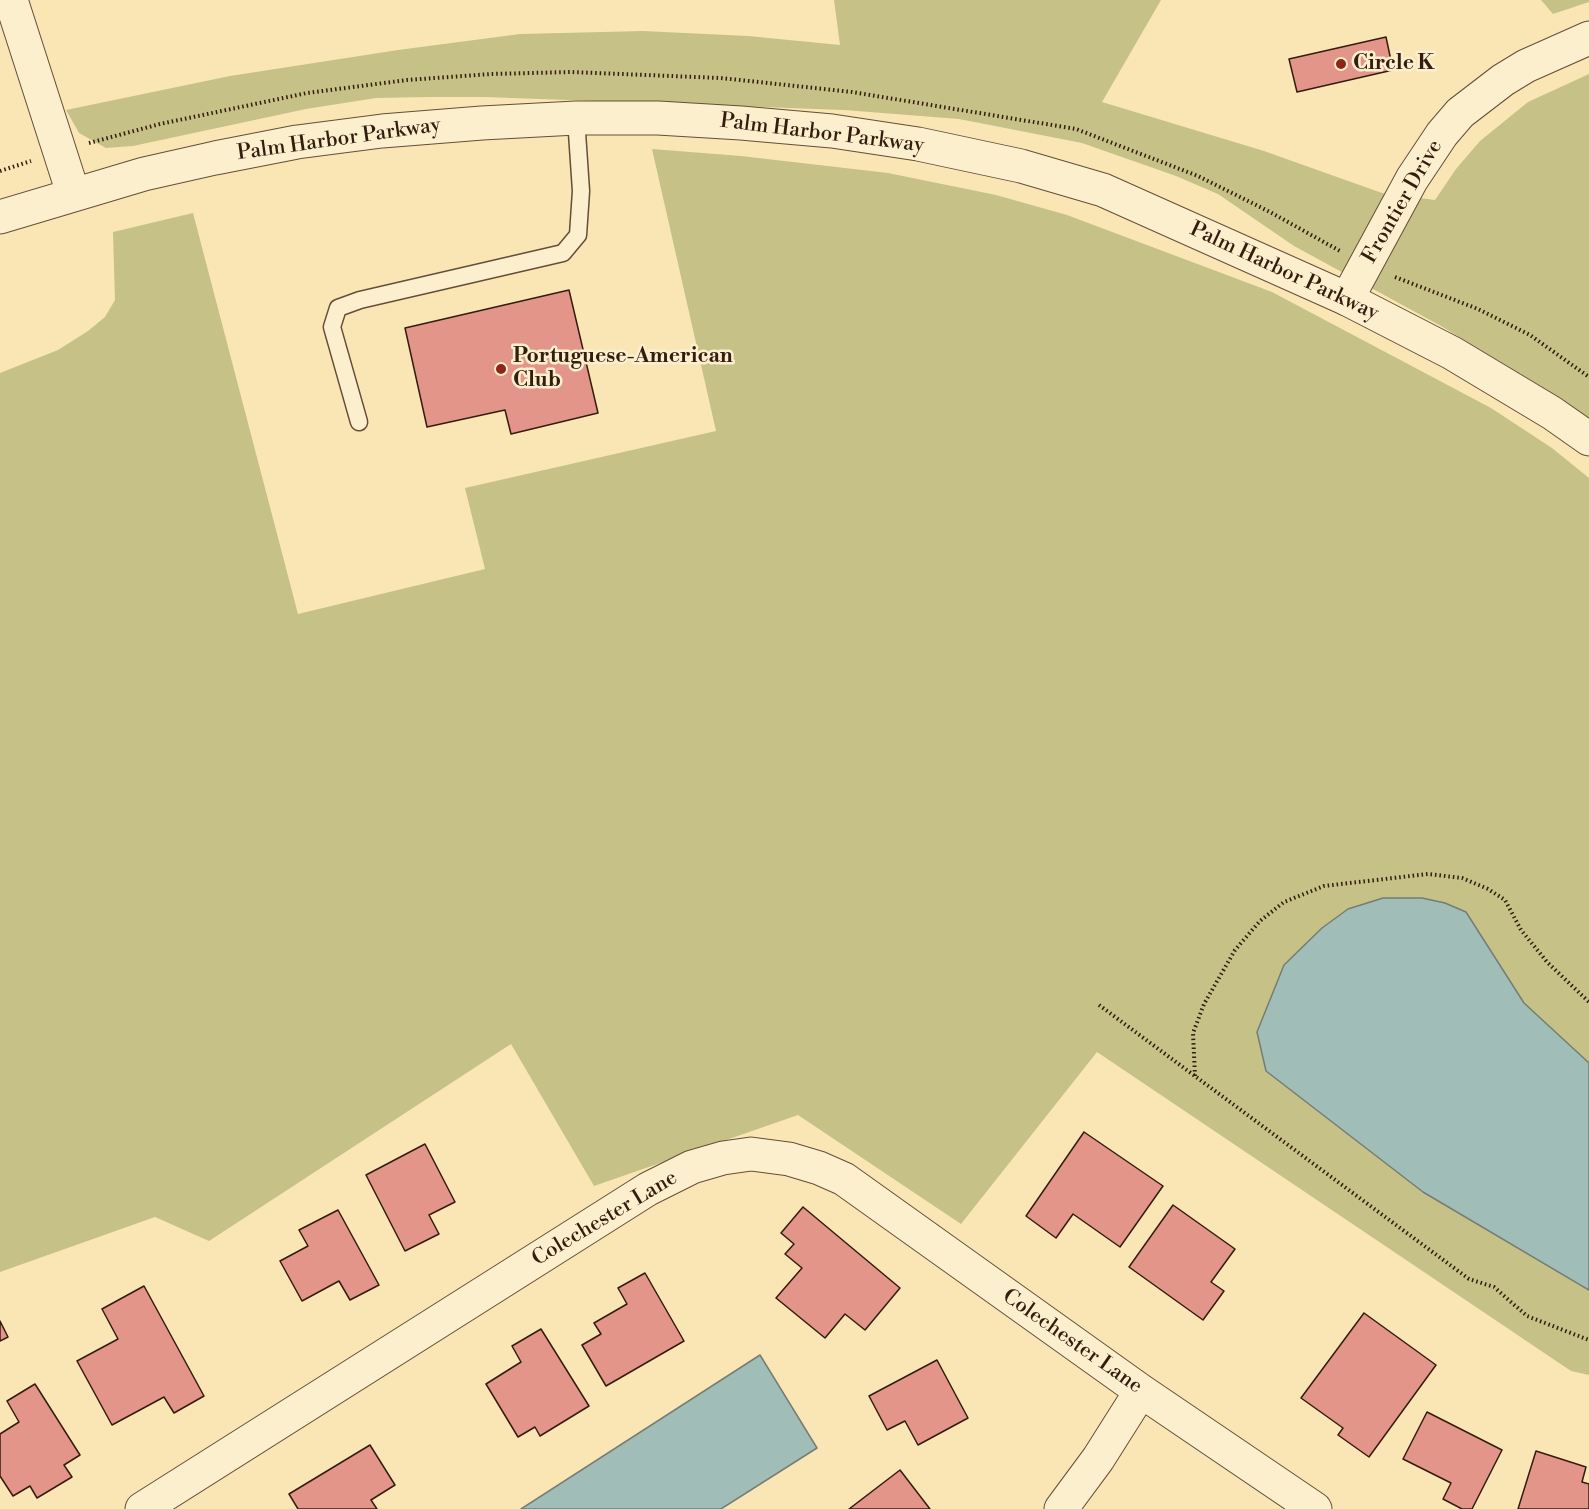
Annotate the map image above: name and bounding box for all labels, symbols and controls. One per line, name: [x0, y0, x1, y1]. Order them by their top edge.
place label: Circle K: [1353, 51, 1434, 77]
marker: Circle K: [1334, 57, 1348, 71]
street label: Palm Harbor Parkway: [719, 109, 925, 159]
street label: Palm Harbor Parkway: [236, 113, 442, 167]
street label: Frontier Drive: [1357, 136, 1449, 268]
street label: Palm Harbor Parkway: [1186, 217, 1382, 327]
place label: Portuguese-American Club: [513, 344, 733, 394]
marker: Portuguese-American Club: [494, 362, 508, 376]
street label: Colechester Lane: [528, 1166, 682, 1272]
street label: Colechester Lane: [997, 1284, 1147, 1400]

